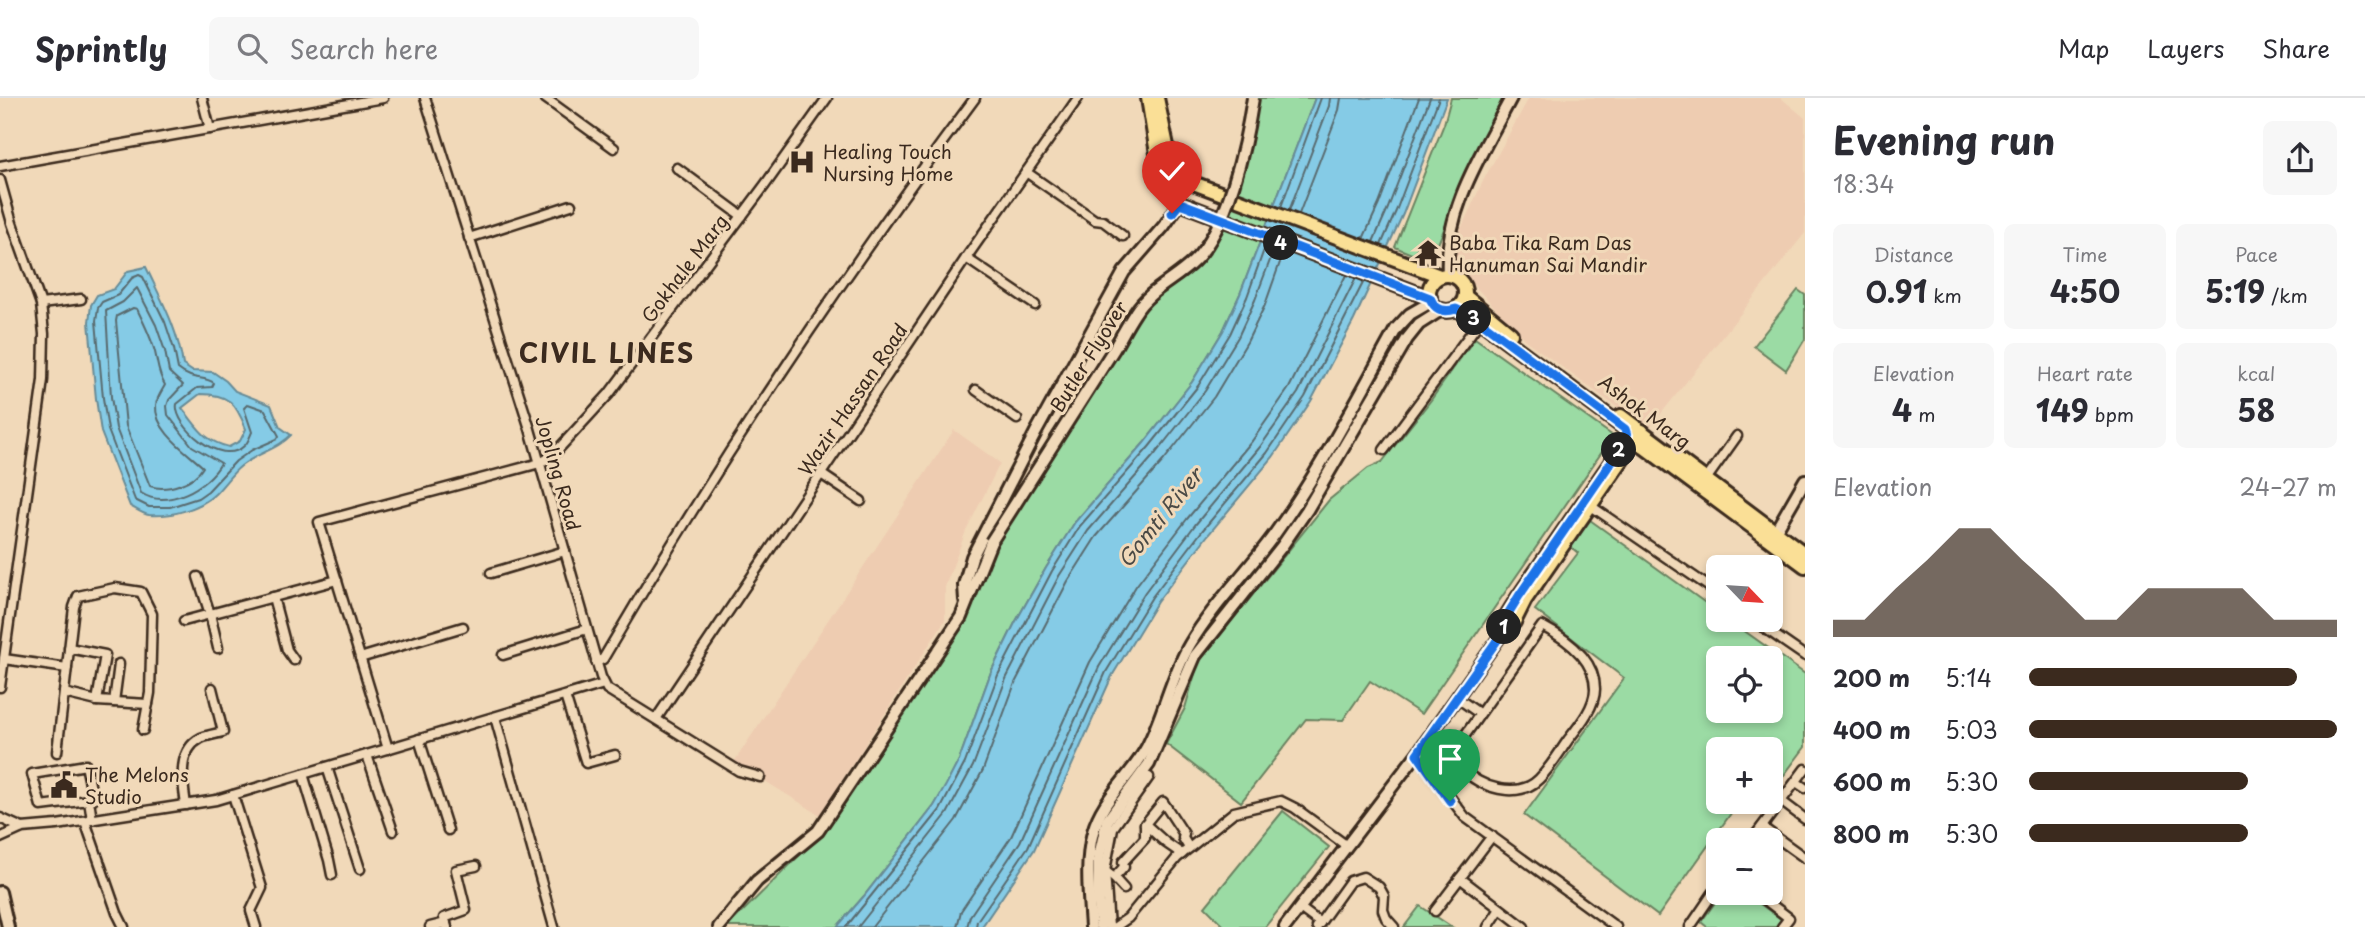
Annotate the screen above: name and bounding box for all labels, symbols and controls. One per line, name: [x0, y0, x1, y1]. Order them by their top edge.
search box: [209, 17, 699, 80]
text: Sprintly: [35, 23, 167, 73]
icon: search: [233, 29, 271, 67]
text: Search here: [289, 29, 438, 68]
text: Map: [2058, 30, 2109, 66]
text: Layers: [2147, 30, 2224, 66]
text: Share: [2262, 30, 2330, 66]
text: Evening run: [1833, 111, 2055, 168]
button: share: [2263, 121, 2337, 195]
place label: Healing Touch Nursing Home: [823, 137, 953, 187]
pin: [1142, 141, 1202, 213]
hospital icon: Healing Touch Nursing Home: [787, 147, 817, 177]
icon: check: [1153, 152, 1191, 190]
text: 18:34: [1833, 166, 1895, 201]
street label: Gokhale Marg: [634, 208, 734, 328]
pin: 4: [1264, 226, 1298, 260]
text: 4: [1274, 228, 1287, 256]
place label: Baba Tika Ram Das Hanuman Sai Mandir: [1449, 228, 1647, 278]
temple icon: Baba Tika Ram Das Hanuman Sai Mandir: [1413, 238, 1443, 268]
text: Distance: [1874, 240, 1954, 268]
text: Time: [2063, 240, 2107, 268]
text: Pace: [2235, 240, 2278, 268]
text: 0.91: [1866, 268, 1927, 313]
text: 4:50: [2050, 268, 2120, 313]
text: 5:19: [2205, 268, 2265, 313]
text: km: [1927, 281, 1962, 309]
text: /km: [2265, 281, 2308, 309]
street label: Butler Flyover: [1043, 295, 1134, 417]
pin: 3: [1456, 300, 1492, 336]
text: 3: [1467, 303, 1480, 331]
street label: Wazir Hassan Road: [790, 317, 914, 481]
district label: CIVIL LINES: [519, 333, 695, 372]
text: Elevation: [1873, 359, 1955, 387]
text: Heart rate: [2037, 359, 2133, 387]
text: kcal: [2237, 359, 2275, 387]
street label: Ashok Marg: [1593, 367, 1697, 455]
text: 4: [1892, 387, 1912, 432]
text: 149: [2036, 387, 2089, 432]
text: 58: [2237, 387, 2275, 432]
text: m: [1912, 400, 1936, 428]
text: bpm: [2089, 400, 2134, 428]
street label: Jopling Road: [529, 412, 589, 534]
pin: 2: [1602, 432, 1636, 468]
text: 2: [1612, 435, 1625, 463]
water label: Gomti River: [1109, 459, 1211, 574]
text: Elevation: [1833, 469, 1932, 504]
text: 24–27 m: [2239, 469, 2337, 504]
north arrow: [1706, 555, 1783, 632]
map controls: [1706, 555, 1783, 905]
pin: 1: [1486, 610, 1522, 644]
text: 1: [1499, 612, 1508, 640]
button: locate: [1706, 646, 1783, 723]
text: 200 m: [1833, 660, 1910, 695]
text: 5:14: [1945, 660, 1992, 695]
text: 400 m: [1833, 712, 1911, 747]
text: 5:03: [1945, 712, 1998, 747]
pin: [1420, 729, 1480, 801]
button: +: [1706, 737, 1783, 814]
icon: arrive: [1431, 740, 1469, 778]
place label: The Melons Studio: [85, 760, 189, 810]
text: 600 m: [1833, 764, 1911, 799]
text: 5:30: [1945, 764, 1998, 799]
public building icon: The Melons Studio: [49, 770, 79, 800]
text: 800 m: [1833, 816, 1910, 851]
text: 5:30: [1945, 816, 1998, 851]
button: −: [1706, 828, 1783, 905]

